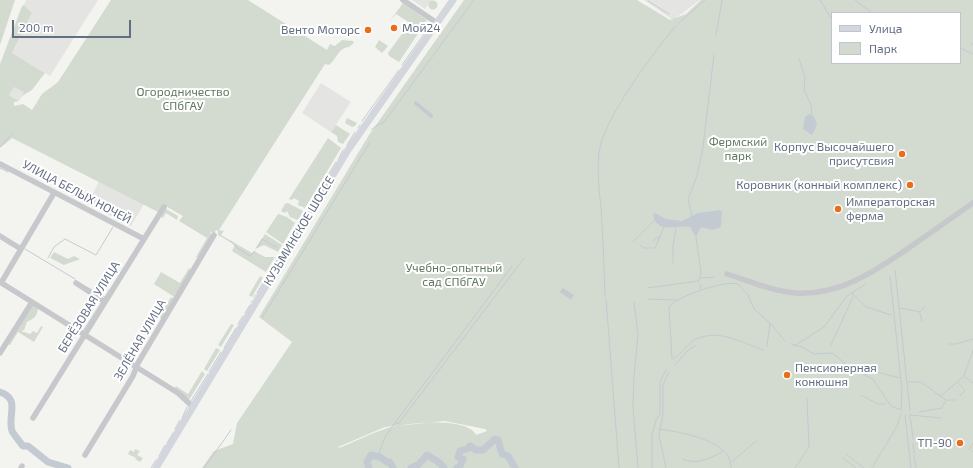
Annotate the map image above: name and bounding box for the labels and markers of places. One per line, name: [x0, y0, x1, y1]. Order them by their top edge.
place label: Мой24: [402, 21, 441, 35]
place label: Венто Моторс: [281, 23, 360, 37]
marker: Мой24: [389, 23, 399, 33]
marker: Венто Моторс: [363, 25, 373, 35]
place label: Корпус Высочайшего присутсвия: [774, 140, 894, 168]
marker: Корпус Высочайшего присутсвия: [897, 149, 907, 159]
place label: Коровник (конный комплекс): [736, 178, 902, 192]
marker: Коровник (конный комплекс): [905, 180, 915, 190]
place label: Императорская ферма: [846, 195, 935, 223]
marker: Императорская ферма: [833, 204, 843, 214]
place label: Пенсионерная конюшня: [795, 361, 877, 389]
marker: Пенсионерная конюшня: [782, 370, 792, 380]
place label: ТП-90: [918, 436, 952, 450]
marker: ТП-90: [955, 438, 965, 448]

